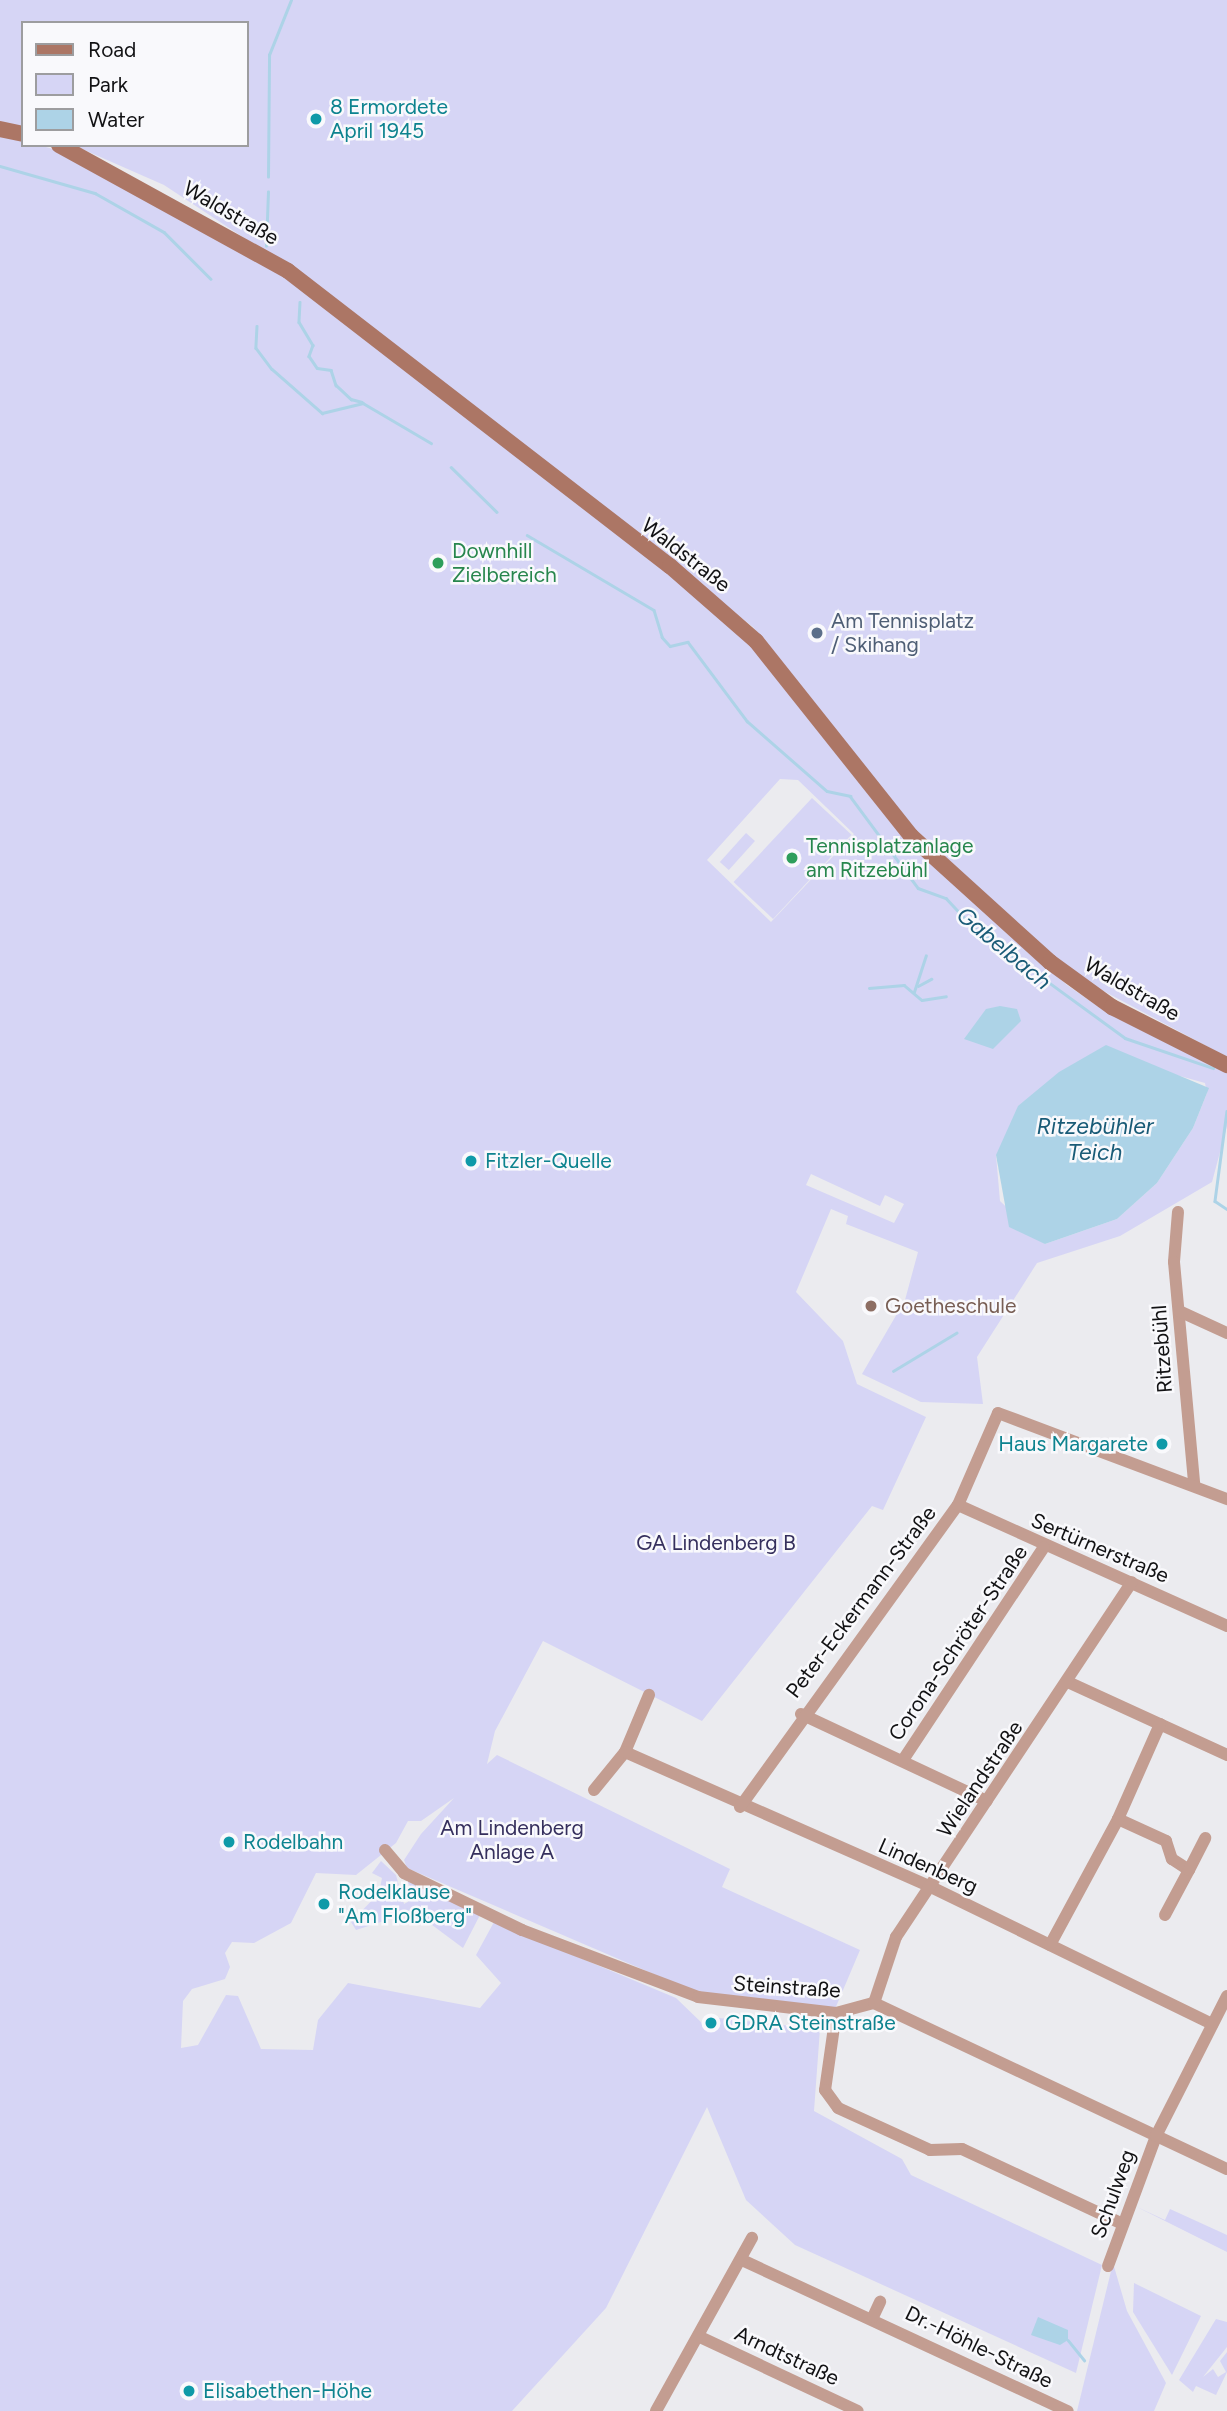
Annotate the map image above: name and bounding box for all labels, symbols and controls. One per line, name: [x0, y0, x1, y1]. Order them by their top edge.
legend: [21, 21, 248, 147]
text: Road: [88, 37, 136, 62]
text: Park: [88, 72, 128, 97]
place label: 8 Ermordete April 1945: [330, 94, 448, 144]
text: Water: [88, 107, 144, 132]
marker: 8 Ermordete April 1945: [308, 111, 324, 127]
street label: Waldstraße: [179, 176, 283, 250]
street label: Waldstraße: [637, 513, 735, 597]
place label: Downhill Zielbereich: [452, 538, 557, 588]
marker: Downhill Zielbereich: [430, 555, 446, 571]
place label: Am Tennisplatz / Skihang: [831, 608, 974, 658]
marker: Am Tennisplatz / Skihang: [809, 625, 825, 641]
place label: Tennisplatzanlage am Ritzebühl: [806, 833, 973, 883]
marker: Tennisplatzanlage am Ritzebühl: [784, 850, 800, 866]
water label: Gabelbach: [951, 901, 1057, 995]
street label: Waldstraße: [1080, 952, 1184, 1026]
water label: Ritzebühler Teich: [1036, 1112, 1154, 1166]
place label: Fitzler-Quelle: [485, 1148, 612, 1174]
marker: Fitzler-Quelle: [463, 1153, 479, 1169]
place label: Goetheschule: [885, 1293, 1016, 1319]
marker: Goetheschule: [863, 1298, 879, 1314]
street label: Ritzebühl: [1146, 1304, 1178, 1394]
place label: Haus Margarete: [998, 1431, 1148, 1457]
marker: Haus Margarete: [1154, 1436, 1170, 1452]
street label: Peter-Eckermann-Straße: [781, 1501, 941, 1703]
street label: Sertürnerstraße: [1027, 1508, 1173, 1588]
park label: GA Lindenberg B: [636, 1530, 796, 1556]
street label: Corona-Schröter-Straße: [883, 1541, 1033, 1745]
street label: Wielandstraße: [932, 1716, 1028, 1842]
park label: Am Lindenberg Anlage A: [440, 1815, 584, 1865]
place label: Rodelbahn: [243, 1829, 343, 1855]
street label: Lindenberg: [874, 1833, 982, 1899]
marker: Rodelbahn: [221, 1834, 237, 1850]
place label: Rodelklause "Am Floßberg": [338, 1879, 472, 1929]
marker: Rodelklause "Am Floßberg": [316, 1896, 332, 1912]
street label: Steinstraße: [732, 1971, 842, 2003]
place label: GDRA Steinstraße: [725, 2010, 896, 2036]
marker: GDRA Steinstraße: [703, 2015, 719, 2031]
street label: Schulweg: [1085, 2146, 1141, 2242]
street label: Dr.-Höhle-Straße: [901, 2300, 1057, 2394]
street label: Arndtstraße: [731, 2321, 843, 2391]
place label: Elisabethen-Höhe: [203, 2378, 372, 2404]
marker: Elisabethen-Höhe: [181, 2383, 197, 2399]

